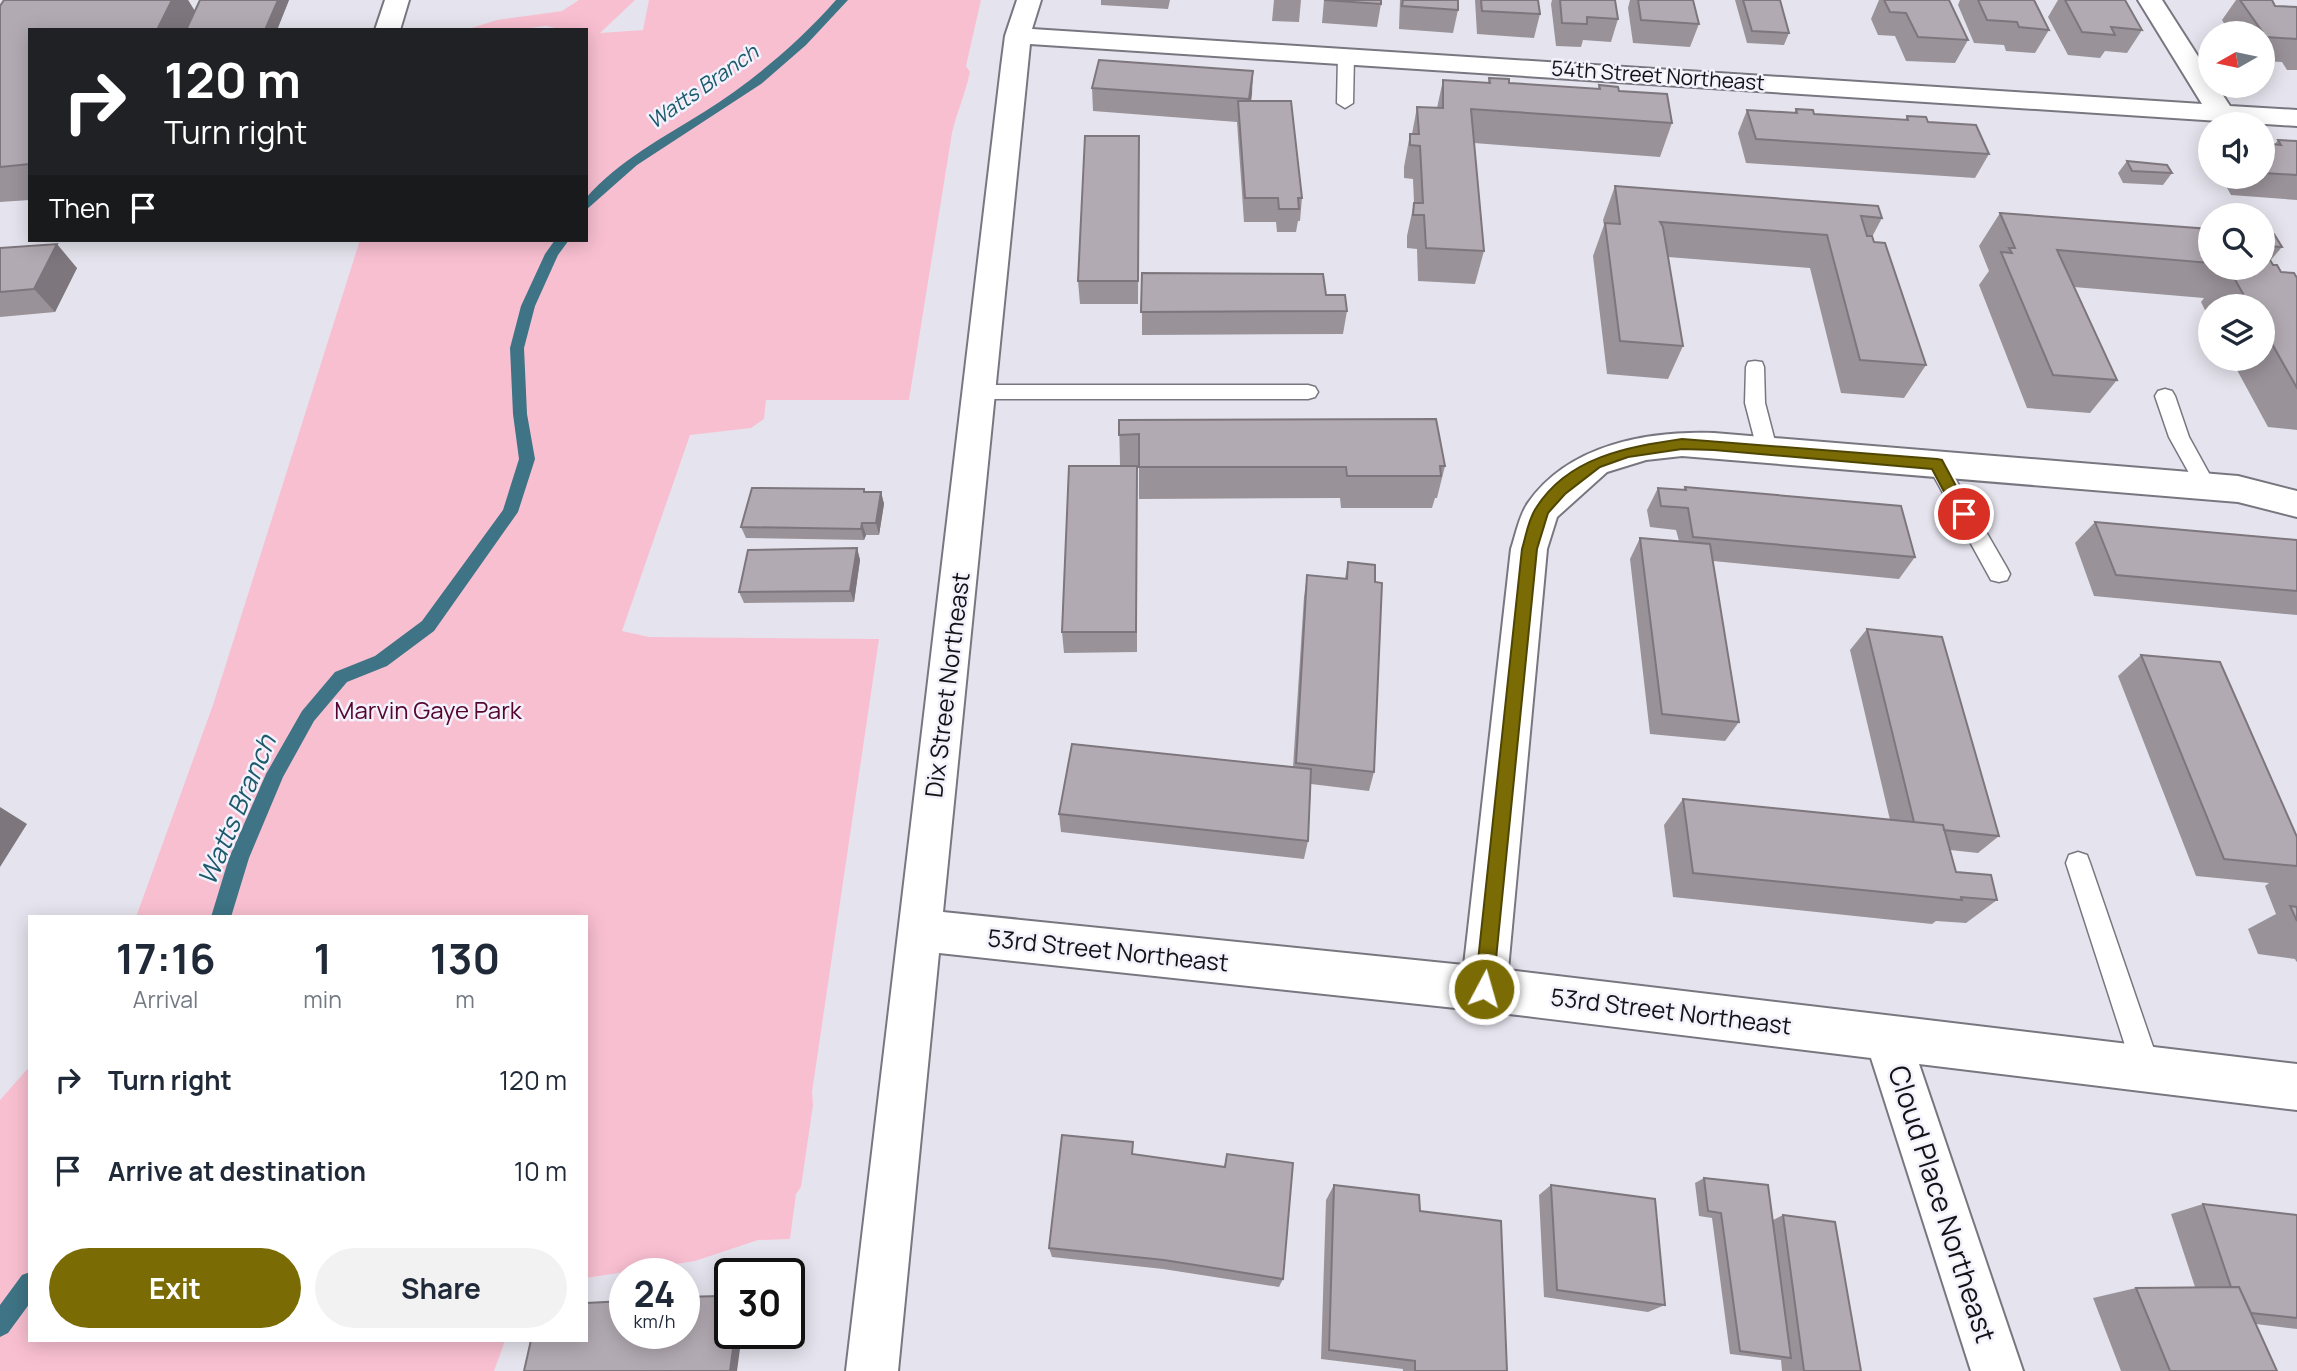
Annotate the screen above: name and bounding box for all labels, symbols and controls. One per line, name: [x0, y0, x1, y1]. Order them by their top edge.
north arrow: [2198, 21, 2275, 98]
map controls: [2198, 21, 2275, 371]
water label: Watts Branch: [641, 37, 765, 135]
text: 120 m: [164, 46, 301, 113]
street label: 54th Street Northeast: [1550, 54, 1766, 96]
icon: right: [49, 56, 140, 147]
text: Turn right: [164, 110, 307, 154]
button: sound: [2198, 112, 2275, 189]
icon: arrive: [124, 189, 162, 227]
text: Then: [49, 190, 110, 226]
button: search: [2198, 203, 2275, 280]
button: layers: [2198, 294, 2275, 371]
pin: [1934, 484, 1994, 544]
icon: arrive: [1945, 495, 1983, 533]
street label: Dix Street Northeast: [916, 570, 977, 799]
park label: Marvin Gaye Park: [334, 693, 523, 726]
water label: Watts Branch: [188, 727, 285, 890]
street label: 53rd Street Northeast: [986, 920, 1230, 979]
text: 17:16: [116, 929, 216, 987]
text: 1: [313, 929, 332, 987]
text: 130: [430, 929, 500, 987]
position arrow: [1447, 952, 1521, 1026]
street label: 53rd Street Northeast: [1549, 979, 1793, 1042]
text: Arrival: [133, 983, 198, 1015]
text: min: [303, 983, 342, 1015]
text: m: [455, 983, 475, 1015]
street label: Cloud Place Northeast: [1880, 1060, 2006, 1347]
icon: right: [49, 1061, 87, 1099]
text: Turn right: [108, 1062, 232, 1098]
text: 120 m: [499, 1062, 567, 1098]
icon: arrive: [49, 1152, 87, 1190]
text: Arrive at destination: [108, 1153, 366, 1189]
text: 10 m: [514, 1153, 567, 1189]
button: Exit: [49, 1248, 301, 1328]
button: Share: [315, 1248, 567, 1328]
speed limit sign: 30: [714, 1258, 805, 1349]
text: 24: [634, 1270, 675, 1318]
text: km/h: [634, 1309, 675, 1333]

